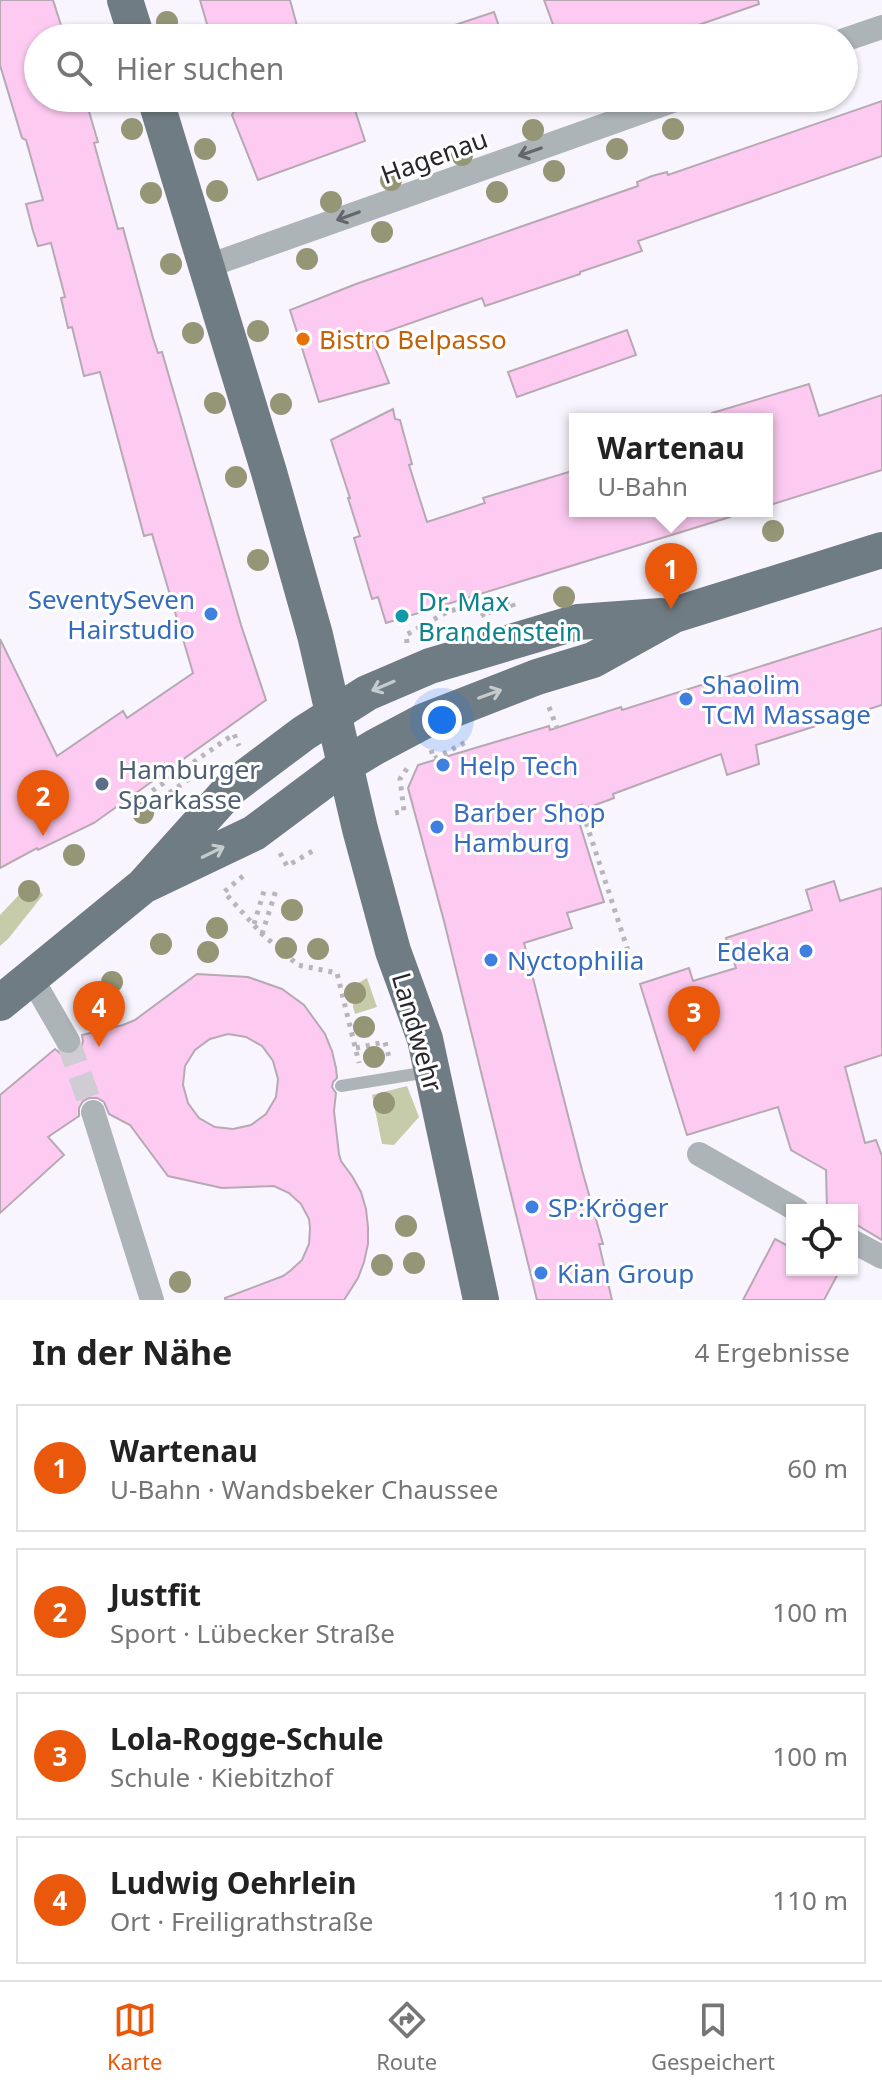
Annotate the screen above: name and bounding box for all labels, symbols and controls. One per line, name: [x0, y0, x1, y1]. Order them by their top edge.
search box: [24, 24, 858, 112]
icon: search: [52, 46, 96, 90]
text: Hier suchen: [116, 48, 284, 89]
street label: Hagenau: [376, 120, 492, 192]
one-way arrow: [518, 145, 543, 160]
one-way arrow: [336, 210, 361, 225]
place label: Bistro Belpasso: [319, 321, 507, 357]
marker: Bistro Belpasso: [294, 330, 312, 348]
popup: [569, 413, 773, 517]
text: Wartenau: [597, 427, 745, 468]
text: U-Bahn: [597, 468, 688, 504]
pin: 1: [645, 543, 697, 609]
place label: SeventySeven Hairstudio: [28, 581, 195, 647]
place label: Dr. Max Brandenstein: [418, 583, 582, 649]
marker: SeventySeven Hairstudio: [202, 605, 220, 623]
marker: Dr. Max Brandenstein: [393, 607, 411, 625]
place label: Shaolim TCM Massage: [702, 666, 871, 732]
one-way arrow: [371, 679, 396, 694]
one-way arrow: [477, 686, 502, 701]
marker: Shaolim TCM Massage: [677, 690, 695, 708]
your location: [422, 700, 462, 740]
place label: Help Tech: [459, 747, 578, 783]
place label: Hamburger Sparkasse: [118, 751, 260, 817]
marker: Help Tech: [434, 756, 452, 774]
pin: 2: [17, 770, 69, 836]
marker: Hamburger Sparkasse: [93, 775, 111, 793]
place label: Barber Shop Hamburg: [453, 794, 605, 860]
marker: Barber Shop Hamburg: [428, 818, 446, 836]
one-way arrow: [201, 844, 225, 859]
place label: Edeka: [716, 933, 790, 969]
place label: Nyctophilia: [507, 942, 644, 978]
marker: Edeka: [797, 942, 815, 960]
marker: Nyctophilia: [482, 951, 500, 969]
street label: Landwehr: [384, 968, 452, 1096]
pin: 4: [73, 981, 125, 1047]
pin: 3: [668, 986, 720, 1052]
place label: SP:Kröger: [548, 1189, 669, 1225]
marker: SP:Kröger: [523, 1198, 541, 1216]
map controls: [786, 1204, 858, 1276]
button: locate: [786, 1204, 858, 1276]
place label: Kian Group: [557, 1255, 694, 1291]
marker: Kian Group: [532, 1264, 550, 1282]
text: In der Nähe: [32, 1329, 232, 1375]
text: 4 Ergebnisse: [694, 1334, 850, 1370]
text: Wartenau: [110, 1430, 258, 1471]
text: 1: [53, 1450, 67, 1486]
text: 60 m: [787, 1450, 848, 1486]
text: U-Bahn · Wandsbeker Chaussee: [110, 1471, 498, 1507]
text: Justfit: [110, 1574, 201, 1615]
text: 2: [53, 1594, 67, 1630]
text: 100 m: [772, 1594, 848, 1630]
text: Sport · Lübecker Straße: [110, 1615, 395, 1651]
text: Lola-Rogge-Schule: [110, 1718, 384, 1759]
text: 3: [53, 1738, 67, 1774]
text: 100 m: [772, 1738, 848, 1774]
text: Schule · Kiebitzhof: [110, 1759, 333, 1795]
text: Ludwig Oehrlein: [110, 1862, 357, 1903]
text: 4: [53, 1882, 67, 1918]
text: 110 m: [772, 1882, 848, 1918]
text: Ort · Freiligrathstraße: [110, 1903, 373, 1939]
tab: Karte: [107, 1998, 162, 2076]
tab: Route: [376, 1998, 437, 2076]
tab: Gespeichert: [651, 1998, 775, 2076]

